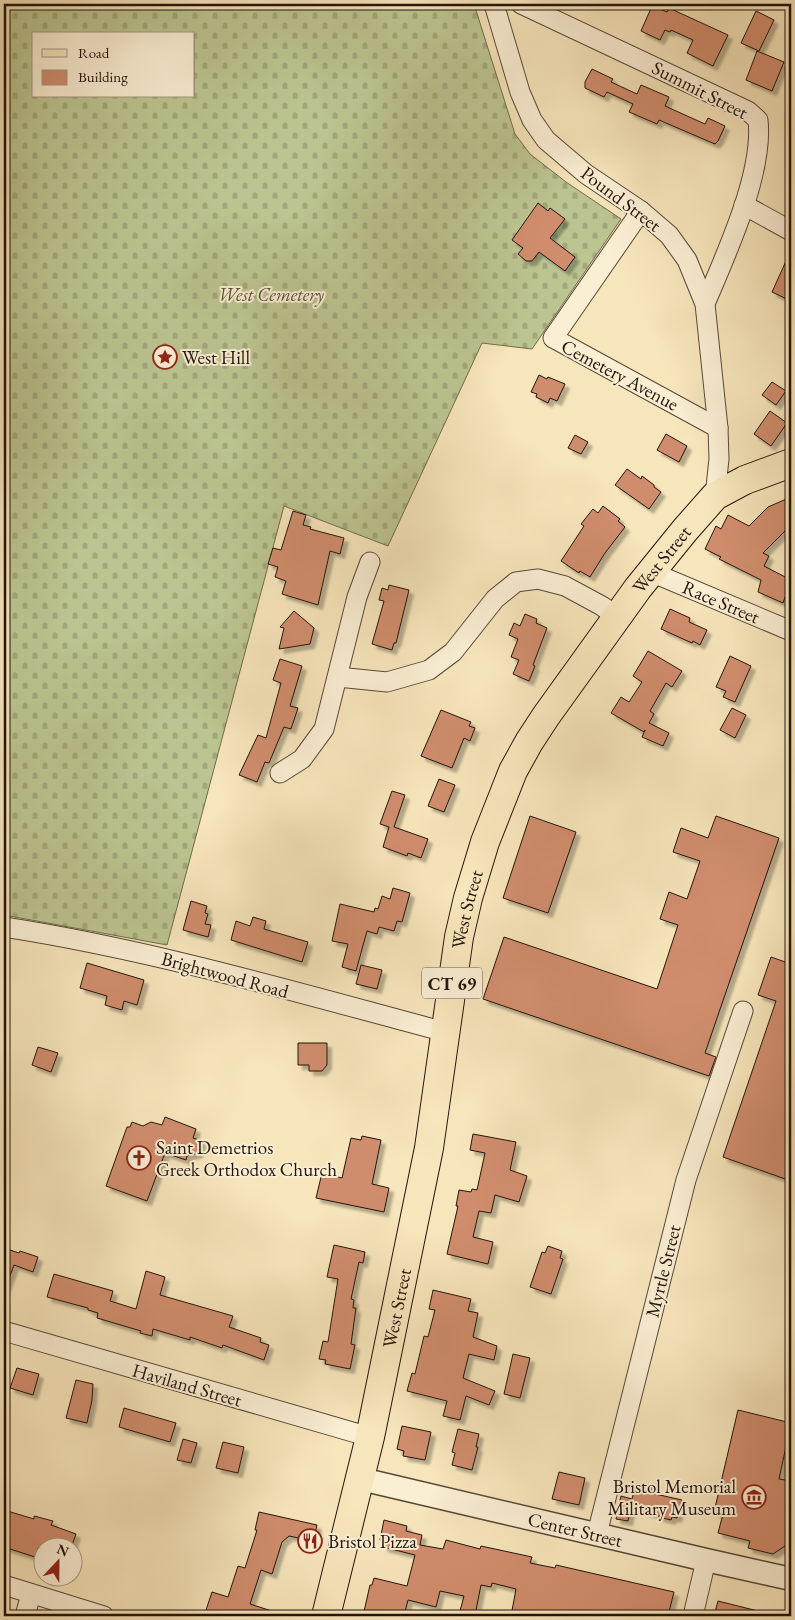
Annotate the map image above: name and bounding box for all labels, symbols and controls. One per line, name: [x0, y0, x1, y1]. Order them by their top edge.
legend: [32, 32, 195, 98]
text: Road: [78, 43, 110, 62]
street label: Summit Street: [648, 55, 752, 125]
text: Building: [78, 67, 128, 86]
street label: Pound Street: [576, 161, 666, 237]
park label: West Cemetery: [218, 282, 324, 307]
street label: Cemetery Avenue: [557, 334, 683, 416]
place icon: West Hill: [152, 344, 178, 370]
place label: West Hill: [182, 345, 250, 370]
street label: West Street: [626, 520, 696, 599]
street label: Race Street: [679, 575, 763, 629]
street label: West Street: [445, 867, 488, 950]
street label: Brightwood Road: [159, 946, 292, 1004]
road number: CT 69: [422, 968, 482, 998]
place label: Saint Demetrios Greek Orthodox Church: [156, 1135, 337, 1182]
church icon: Saint Demetrios Greek Orthodox Church: [126, 1145, 152, 1171]
street label: Myrtle Street: [639, 1222, 687, 1320]
street label: West Street: [376, 1266, 417, 1350]
street label: Haviland Street: [129, 1357, 245, 1413]
place label: Bristol Memorial Military Museum: [608, 1474, 736, 1521]
museum icon: Bristol Memorial Military Museum: [741, 1484, 767, 1510]
street label: Center Street: [525, 1506, 625, 1552]
restaurant icon: Bristol Pizza: [297, 1528, 323, 1554]
place label: Bristol Pizza: [328, 1529, 417, 1554]
north arrow: [32, 1538, 82, 1588]
text: N: [54, 1539, 72, 1561]

